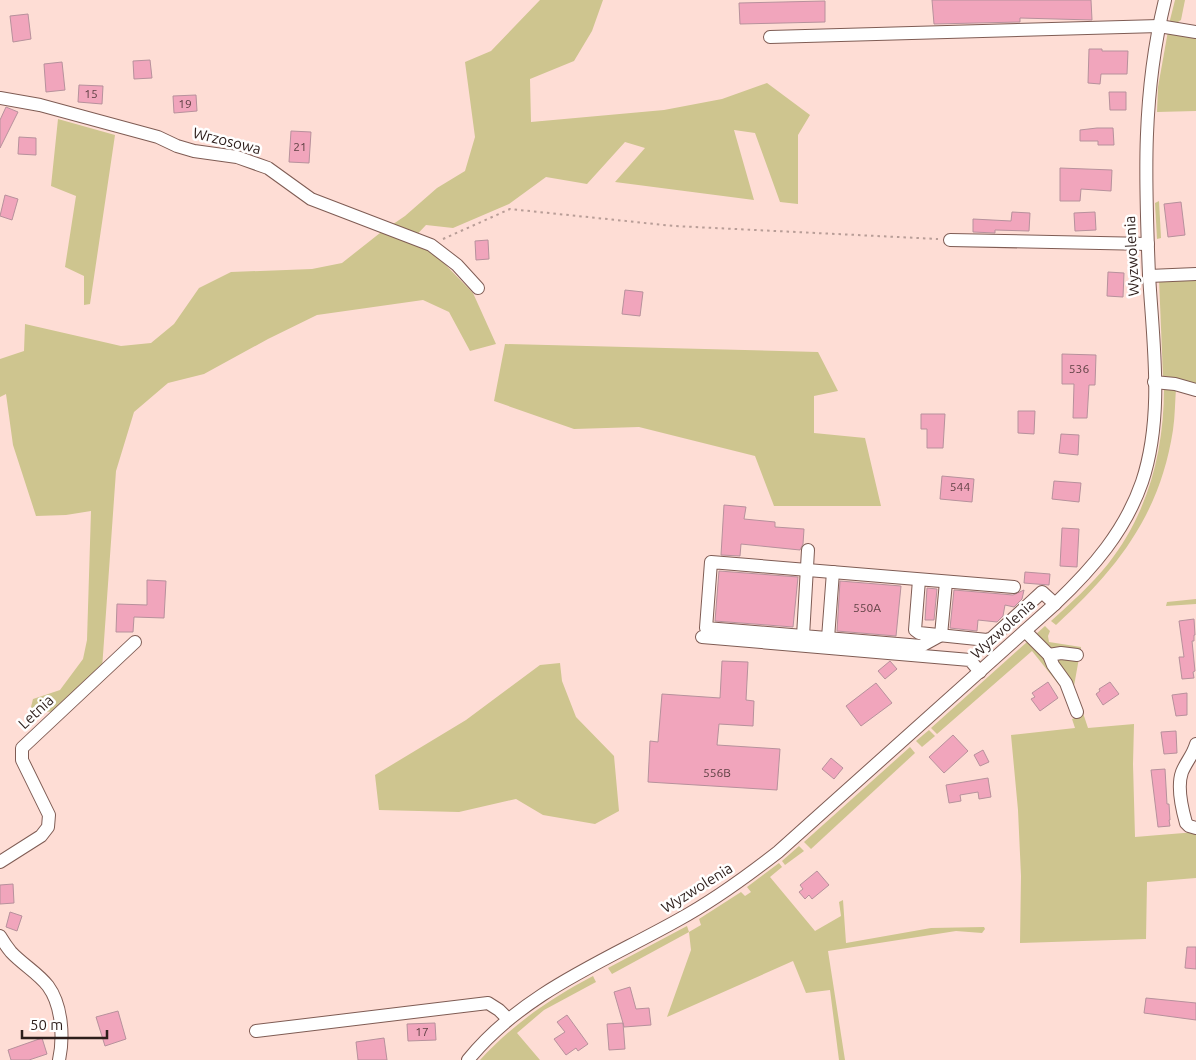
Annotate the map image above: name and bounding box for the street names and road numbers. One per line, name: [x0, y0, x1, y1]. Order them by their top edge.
street label: Wrzosowa: [191, 124, 263, 157]
street label: Wyzwolenia: [1121, 215, 1142, 297]
street label: Wyzwolenia: [967, 595, 1038, 662]
street label: Letnia: [15, 691, 57, 732]
street label: Wyzwolenia: [658, 859, 735, 916]

